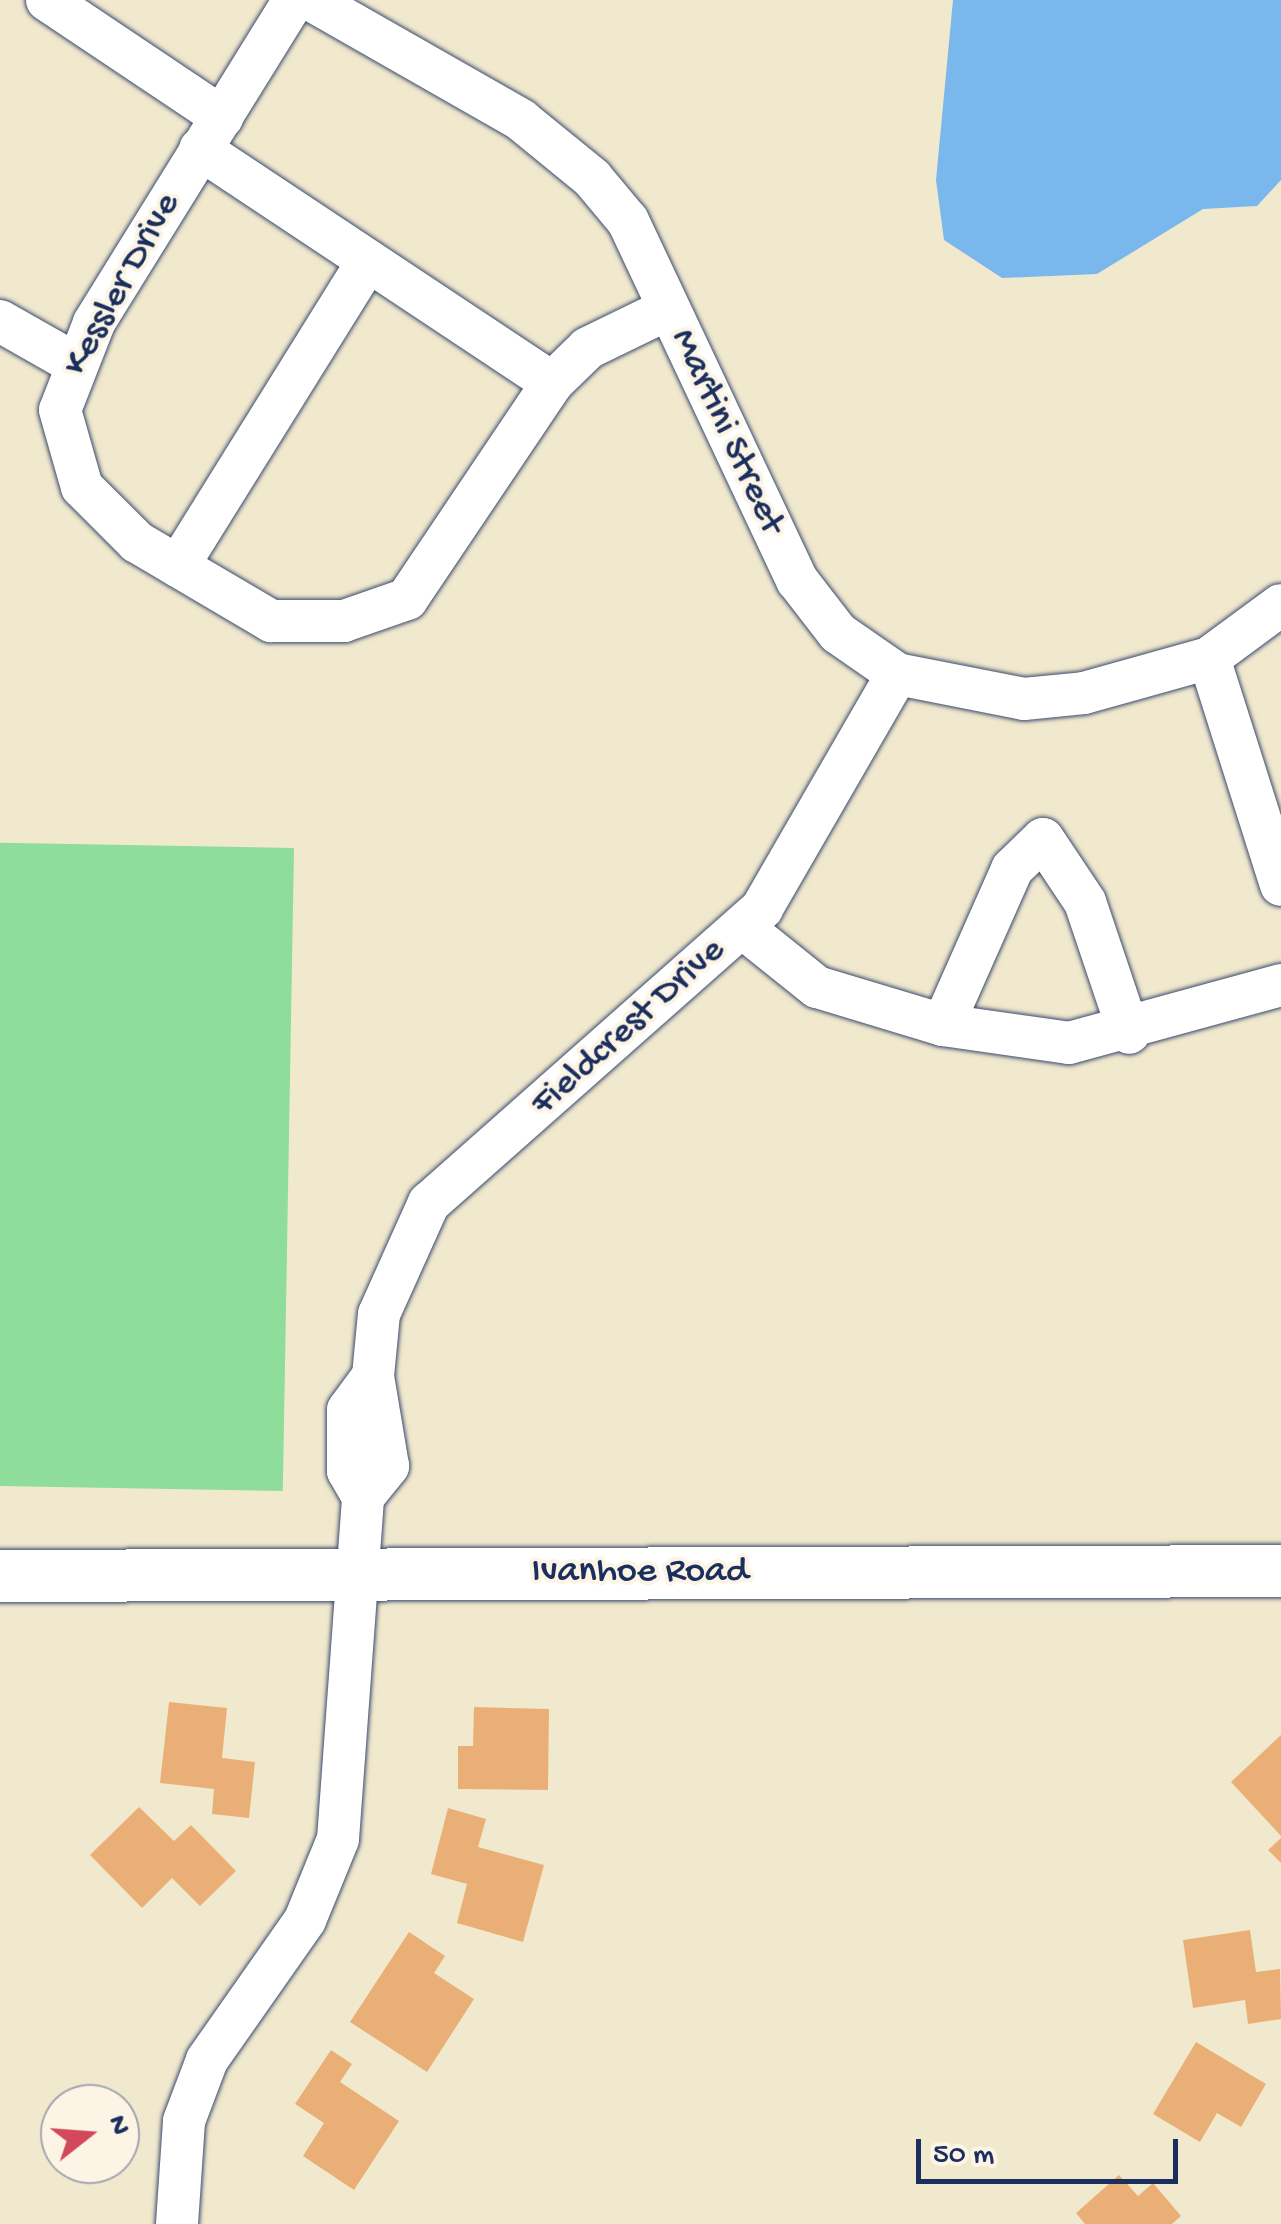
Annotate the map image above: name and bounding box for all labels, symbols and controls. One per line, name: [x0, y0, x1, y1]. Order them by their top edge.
street label: Kessler Drive: [54, 186, 192, 384]
street label: Martini Street: [659, 322, 793, 542]
street label: Fieldcrest Drive: [523, 929, 735, 1127]
street label: Ivanhoe Road: [532, 1550, 748, 1596]
north arrow: [40, 2084, 140, 2184]
text: N: [99, 2112, 136, 2139]
scale bar: [921, 2119, 1184, 2181]
text: 50 m: [933, 2139, 994, 2174]

